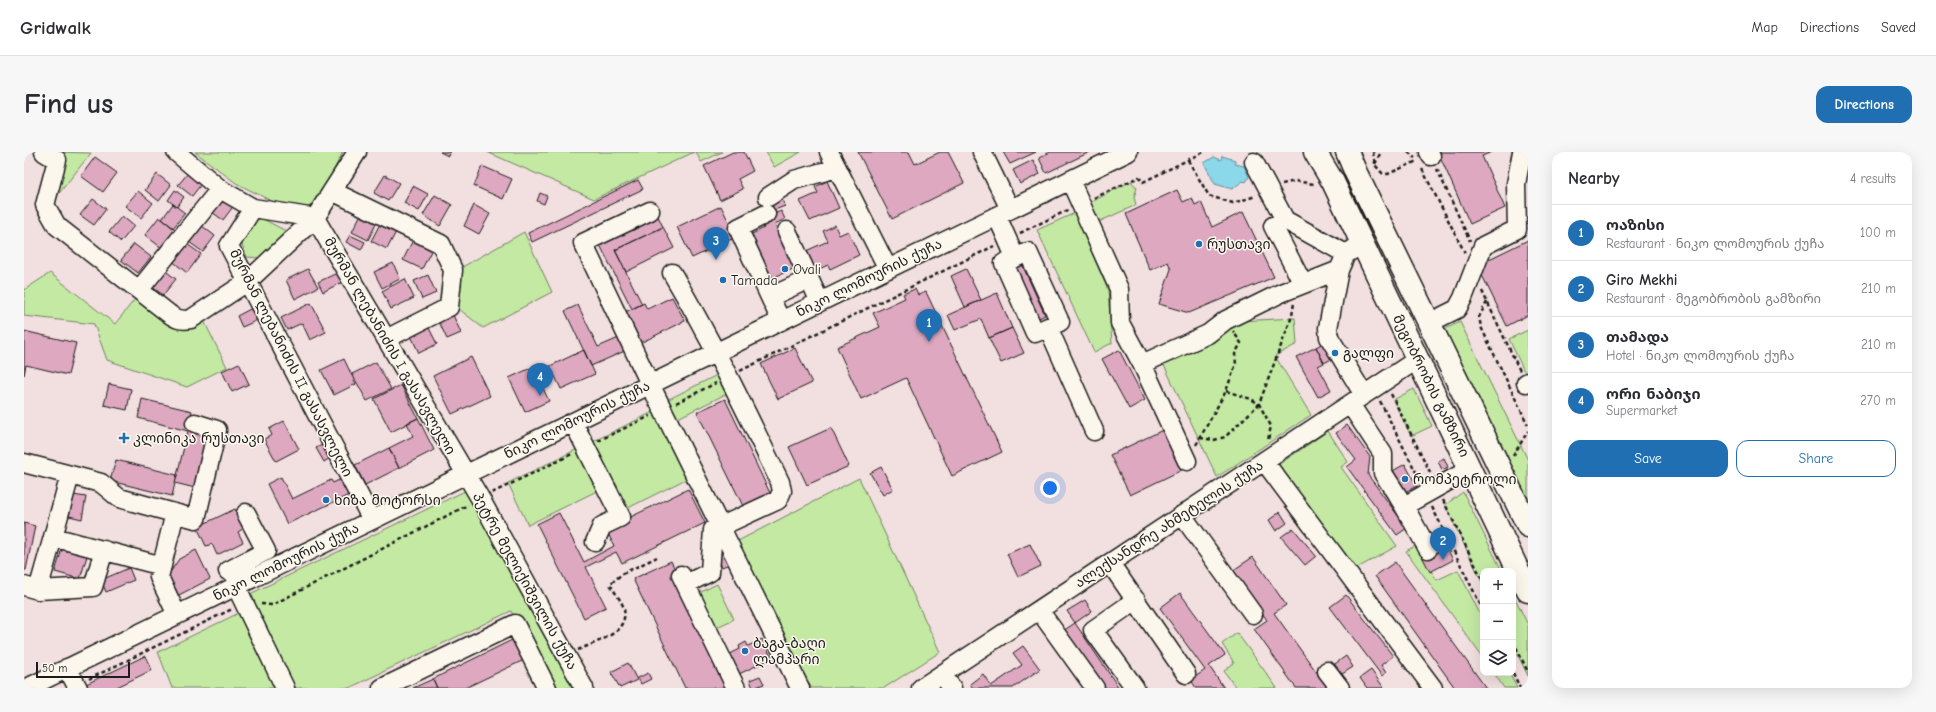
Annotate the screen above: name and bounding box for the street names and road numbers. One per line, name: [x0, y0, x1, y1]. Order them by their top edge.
street label: მურმან ლებანიძის I გასასვლელი: [321, 234, 459, 458]
street label: ნიკო ლომოურის ქუჩა: [793, 235, 945, 321]
street label: მურმან ლებანიძის II გასასვლელი: [226, 246, 356, 480]
street label: მეგობრობის გამზირი: [1389, 312, 1473, 460]
street label: ნიკო ლომოურის ქუჩა: [501, 377, 653, 463]
street label: ალექსანდრე ახმეტელის ქუჩა: [1072, 457, 1266, 591]
street label: პეტრე მელიქიშვილის ქუჩა: [469, 489, 581, 673]
street label: ნიკო ლომოურის ქუჩა: [210, 519, 362, 605]

